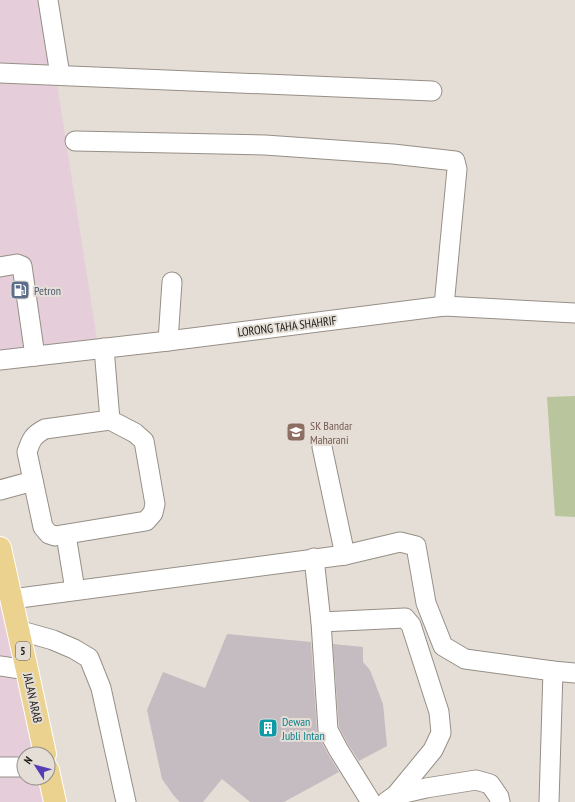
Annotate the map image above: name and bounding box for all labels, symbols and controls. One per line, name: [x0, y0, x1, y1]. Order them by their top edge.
fuel station icon: Petron: [9, 279, 31, 301]
place label: Petron: [34, 283, 61, 298]
street label: LORONG TAHA SHAHRIF: [237, 312, 337, 339]
place label: SK Bandar Maharani: [310, 418, 353, 447]
school or university icon: SK Bandar Maharani: [285, 421, 307, 443]
road number: 5: [16, 642, 30, 660]
street label: JALAN ARAB: [20, 671, 46, 725]
place label: Dewan Jubli Intan: [281, 714, 325, 743]
building icon: Dewan Jubli Intan: [257, 717, 279, 739]
north arrow: [16, 746, 56, 786]
text: N: [20, 754, 35, 767]

